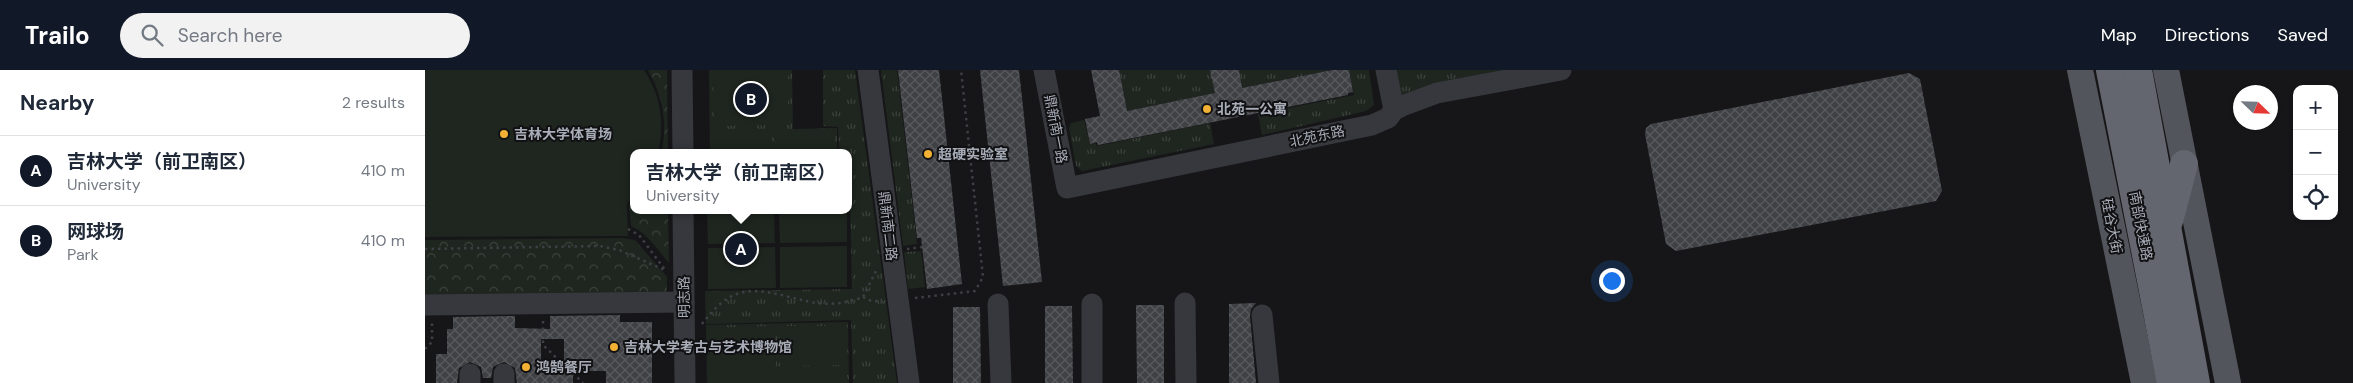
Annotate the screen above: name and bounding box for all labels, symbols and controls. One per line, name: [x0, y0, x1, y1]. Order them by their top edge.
search box: [120, 13, 470, 58]
text: Trailo: [25, 20, 90, 51]
icon: search: [138, 21, 166, 49]
text: Search here: [178, 23, 283, 48]
text: Map: [2101, 23, 2137, 47]
text: Directions: [2165, 23, 2250, 47]
text: Saved: [2278, 23, 2328, 47]
pin: B: [735, 80, 767, 118]
north arrow: [2233, 85, 2278, 130]
map controls: [2293, 85, 2338, 220]
button: +: [2293, 85, 2338, 130]
text: Nearby: [20, 89, 94, 117]
text: 2 results: [342, 92, 405, 113]
street label: 鼎新南一路: [1040, 93, 1072, 165]
place label: 北苑一公寓: [1217, 100, 1287, 118]
marker: 北苑一公寓: [1201, 103, 1213, 115]
street label: 北苑东路: [1288, 121, 1346, 151]
place label: 吉林大学体育场: [514, 125, 612, 143]
marker: 吉林大学体育场: [498, 128, 510, 140]
button: −: [2293, 130, 2338, 175]
place label: 超硬实验室: [938, 145, 1008, 163]
marker: 超硬实验室: [922, 148, 934, 160]
text: 吉林大学（前卫南区）: [67, 149, 257, 174]
popup: [630, 149, 852, 214]
text: A: [30, 160, 42, 181]
text: 410 m: [361, 160, 405, 181]
text: 吉林大学（前卫南区）: [646, 160, 836, 185]
text: University: [67, 174, 141, 195]
button: locate: [2293, 175, 2338, 220]
text: University: [646, 185, 720, 206]
street label: 鼎新南二路: [875, 190, 901, 262]
street label: 南部快速路: [2125, 190, 2157, 262]
street label: 硅谷大街: [2098, 197, 2126, 255]
text: 网球场: [67, 219, 124, 244]
text: B: [31, 230, 41, 251]
text: 410 m: [361, 230, 405, 251]
pin: A: [725, 230, 757, 268]
text: Park: [67, 244, 99, 265]
your location: [1599, 268, 1625, 294]
street label: 明志路: [675, 276, 693, 318]
place label: 吉林大学考古与艺术博物馆: [624, 338, 792, 356]
marker: 吉林大学考古与艺术博物馆: [608, 341, 620, 353]
place label: 鸿鹄餐厅: [536, 358, 592, 376]
marker: 鸿鹄餐厅: [520, 361, 532, 373]

